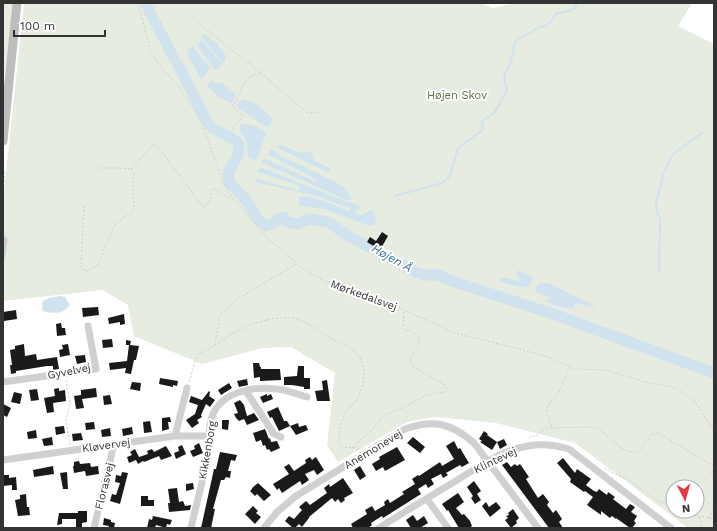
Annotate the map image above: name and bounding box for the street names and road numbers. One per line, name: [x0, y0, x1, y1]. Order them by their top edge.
street label: Mørkedalsvej: [329, 277, 399, 314]
street label: Gyvelvej: [46, 361, 92, 382]
street label: Kikkenborg: [196, 420, 219, 480]
street label: Anemonevej: [342, 427, 405, 472]
street label: Kløvervej: [81, 436, 131, 455]
street label: Klintevej: [472, 444, 519, 476]
street label: Florasvej: [92, 461, 117, 511]

